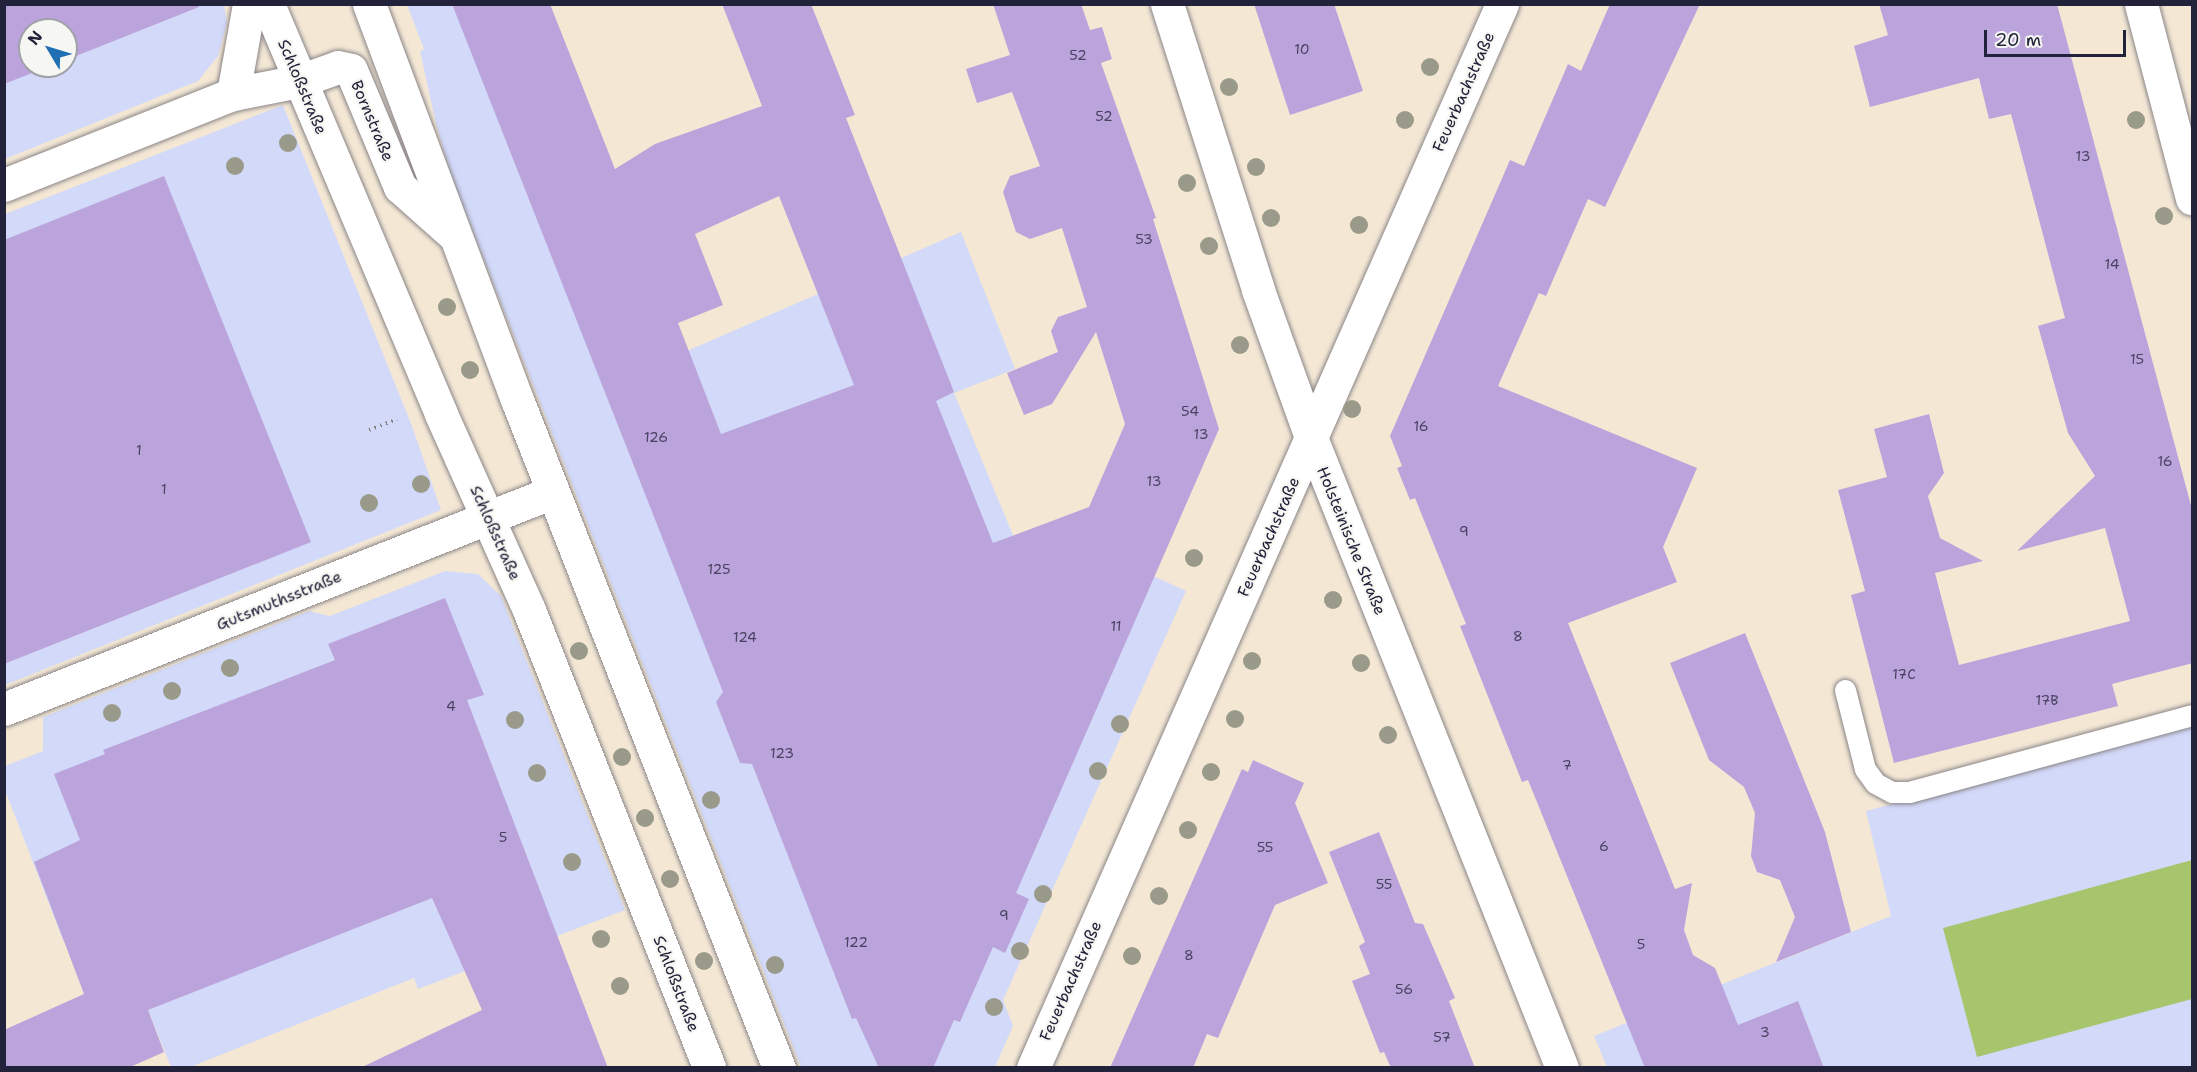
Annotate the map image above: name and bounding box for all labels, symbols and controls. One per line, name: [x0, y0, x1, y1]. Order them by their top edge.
north arrow: [18, 18, 78, 78]
scale bar: [1987, 18, 2130, 56]
text: N: [23, 26, 47, 49]
text: 20 m: [1995, 28, 2041, 52]
street label: Feuerbachstraße: [1429, 29, 1499, 155]
street label: Schloßstraße: [273, 37, 331, 137]
house number: 10: [1294, 41, 1310, 57]
house number: 52: [1069, 47, 1087, 63]
street label: Bornstraße: [346, 78, 398, 164]
house number: 52: [1095, 108, 1113, 124]
house number: 13: [2076, 148, 2090, 164]
house number: 53: [1135, 231, 1153, 247]
house number: 14: [2104, 256, 2120, 272]
house number: 15: [2130, 351, 2144, 367]
house number: 54: [1181, 403, 1199, 419]
house number: 16: [1413, 418, 1429, 434]
house number: 13: [1194, 426, 1208, 442]
house number: 126: [644, 429, 668, 445]
house number: 1: [136, 442, 142, 458]
house number: 16: [2157, 453, 2173, 469]
street label: Holsteinische Straße: [1312, 464, 1390, 618]
house number: 13: [1147, 473, 1161, 489]
street label: Feuerbachstraße: [1234, 474, 1304, 600]
house number: 1: [161, 481, 167, 497]
street label: Schloßstraße: [466, 483, 524, 583]
house number: 9: [1459, 523, 1469, 539]
house number: 125: [707, 561, 731, 577]
street label: Gutsmuthsstraße: [214, 567, 344, 635]
house number: 11: [1110, 618, 1122, 634]
house number: 8: [1513, 628, 1523, 644]
house number: 124: [733, 629, 757, 645]
house number: 17C: [1892, 666, 1916, 682]
house number: 17B: [2035, 692, 2059, 708]
house number: 4: [446, 698, 456, 714]
house number: 123: [770, 745, 794, 761]
house number: 7: [1562, 757, 1572, 773]
house number: 5: [499, 829, 507, 845]
house number: 6: [1599, 838, 1609, 854]
house number: 55: [1257, 839, 1273, 855]
house number: 55: [1376, 876, 1392, 892]
house number: 9: [999, 907, 1009, 923]
street label: Feuerbachstraße: [1036, 918, 1106, 1044]
street label: Schloßstraße: [649, 933, 703, 1035]
house number: 122: [844, 934, 868, 950]
house number: 5: [1637, 936, 1645, 952]
house number: 8: [1184, 947, 1194, 963]
house number: 56: [1395, 981, 1413, 997]
house number: 3: [1760, 1024, 1770, 1040]
house number: 57: [1433, 1029, 1451, 1045]

